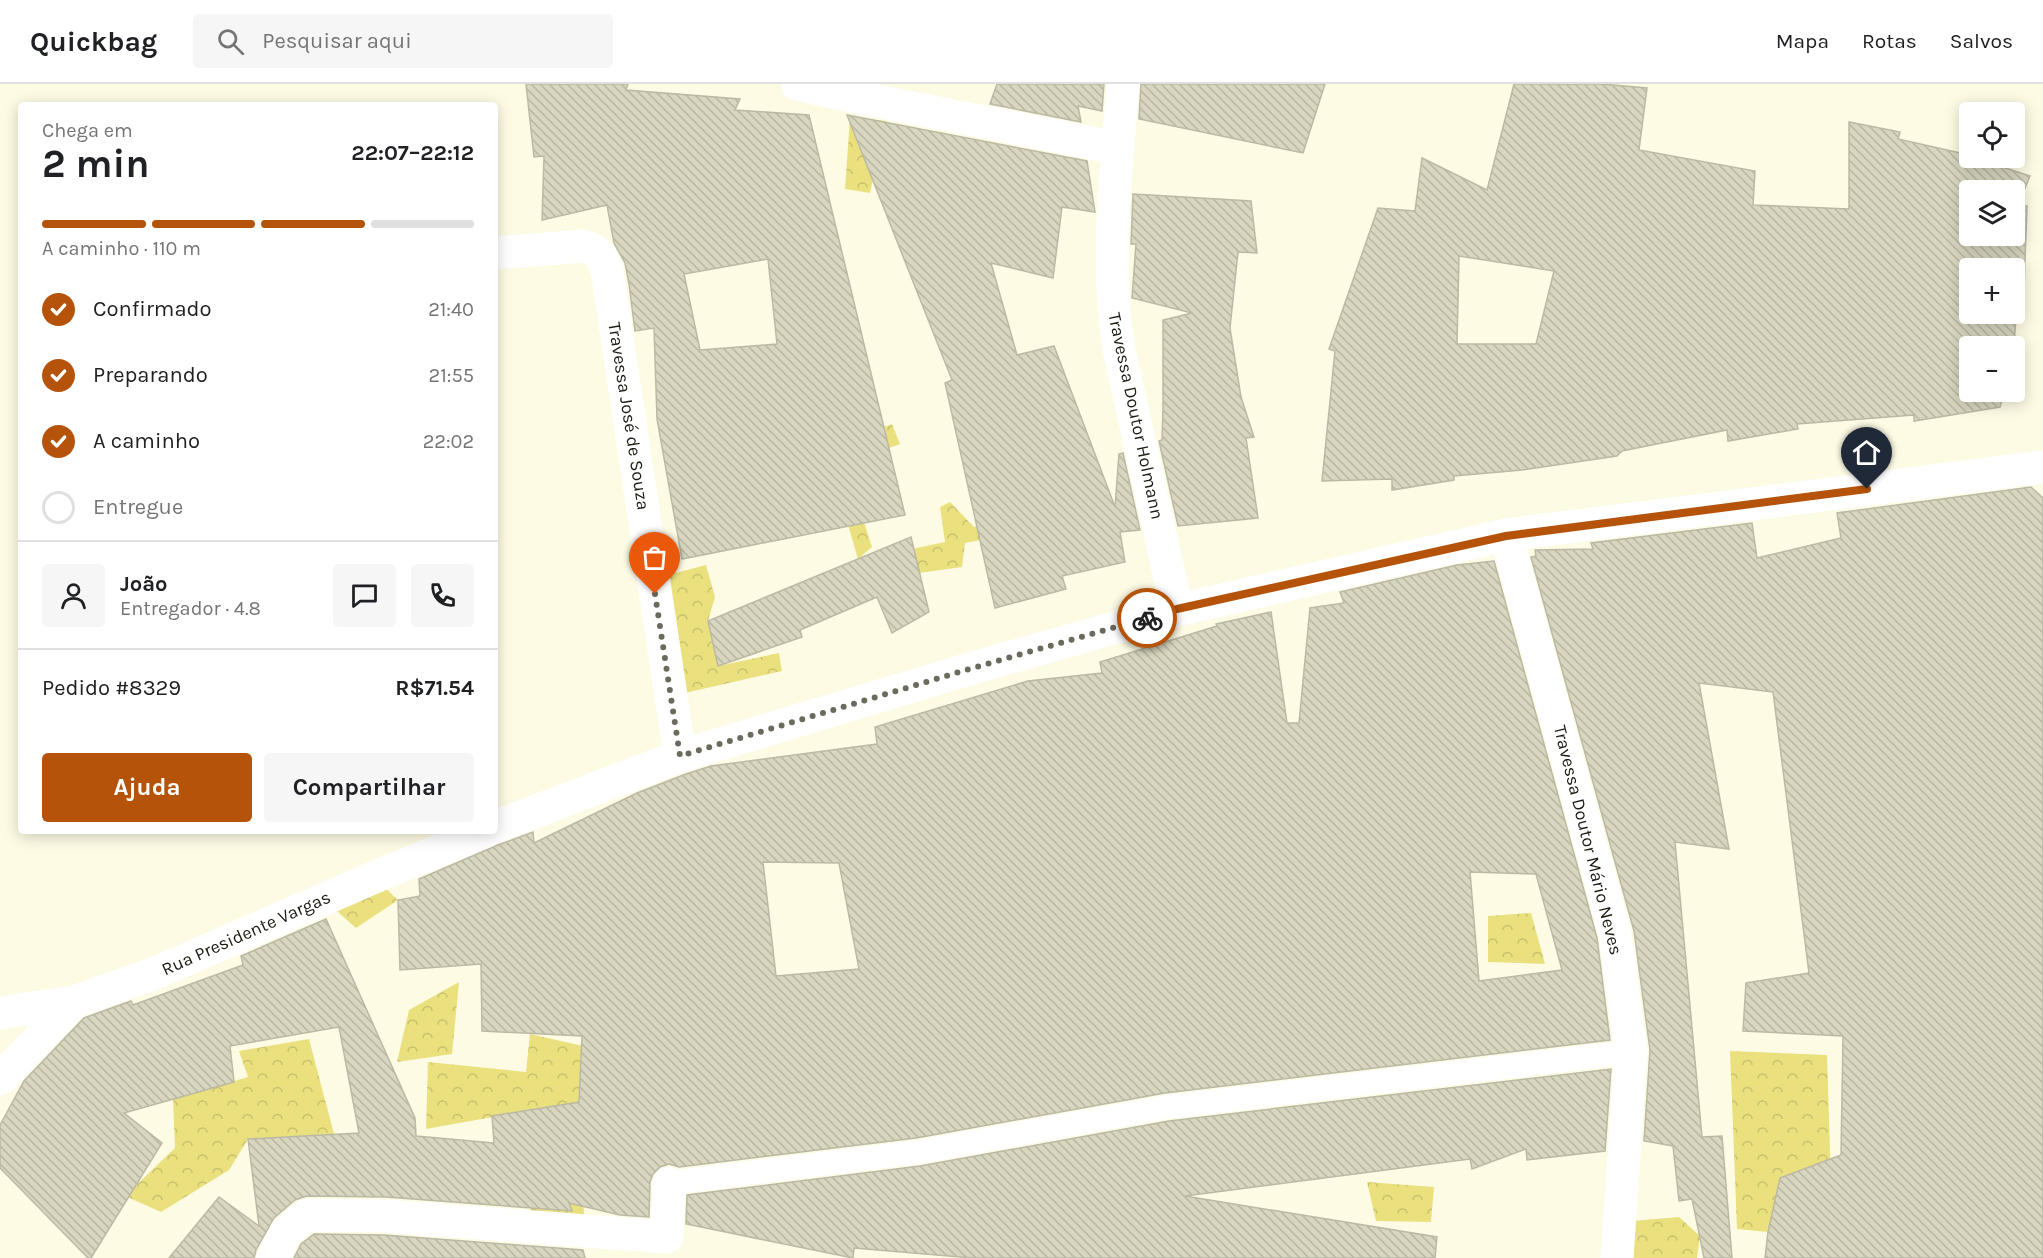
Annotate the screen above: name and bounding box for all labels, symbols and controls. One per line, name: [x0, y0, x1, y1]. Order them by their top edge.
search box: [193, 14, 613, 68]
text: Quickbag: [30, 25, 157, 58]
icon: search: [214, 25, 247, 58]
text: Pesquisar aqui: [262, 28, 412, 54]
text: Mapa: [1776, 29, 1829, 53]
text: Rotas: [1862, 29, 1917, 53]
text: Salvos: [1950, 29, 2013, 53]
map controls: [1959, 102, 2025, 402]
button: locate: [1959, 102, 2025, 168]
text: Chega em: [42, 119, 133, 142]
text: 22:07–22:12: [351, 140, 474, 166]
text: 2 min: [42, 141, 150, 187]
button: layers: [1959, 180, 2025, 246]
text: A caminho · 110 m: [42, 237, 201, 260]
button: +: [1959, 258, 2025, 324]
icon: check: [42, 293, 75, 326]
text: Confirmado: [93, 296, 212, 322]
text: 21:40: [428, 298, 474, 321]
street label: Travessa Doutor Holmann: [1103, 311, 1169, 521]
street label: Travessa José de Souza: [603, 321, 655, 511]
button: −: [1959, 336, 2025, 402]
icon: check: [42, 359, 75, 392]
text: Preparando: [93, 362, 208, 388]
text: 21:55: [429, 364, 474, 387]
icon: check: [42, 425, 75, 458]
pin: [1841, 427, 1892, 489]
text: A caminho: [93, 428, 200, 454]
text: 22:02: [423, 430, 474, 453]
icon: home: [1850, 436, 1883, 469]
text: Entregue: [93, 494, 183, 520]
pin: [629, 532, 680, 594]
icon: bag: [638, 541, 671, 574]
button: person: [42, 564, 105, 627]
button: chat: [333, 564, 396, 627]
button: phone: [411, 564, 474, 627]
text: João: [120, 571, 168, 597]
courier: [1117, 588, 1177, 648]
text: Entregador · 4.8: [120, 597, 261, 620]
icon: bike: [1131, 602, 1164, 635]
text: Pedido #8329: [42, 675, 181, 701]
text: R$71.54: [395, 675, 474, 701]
street label: Travessa Doutor Mário Neves: [1549, 723, 1627, 957]
button: Ajuda: [42, 753, 252, 822]
button: Compartilhar: [264, 753, 474, 822]
street label: Rua Presidente Vargas: [158, 886, 334, 980]

